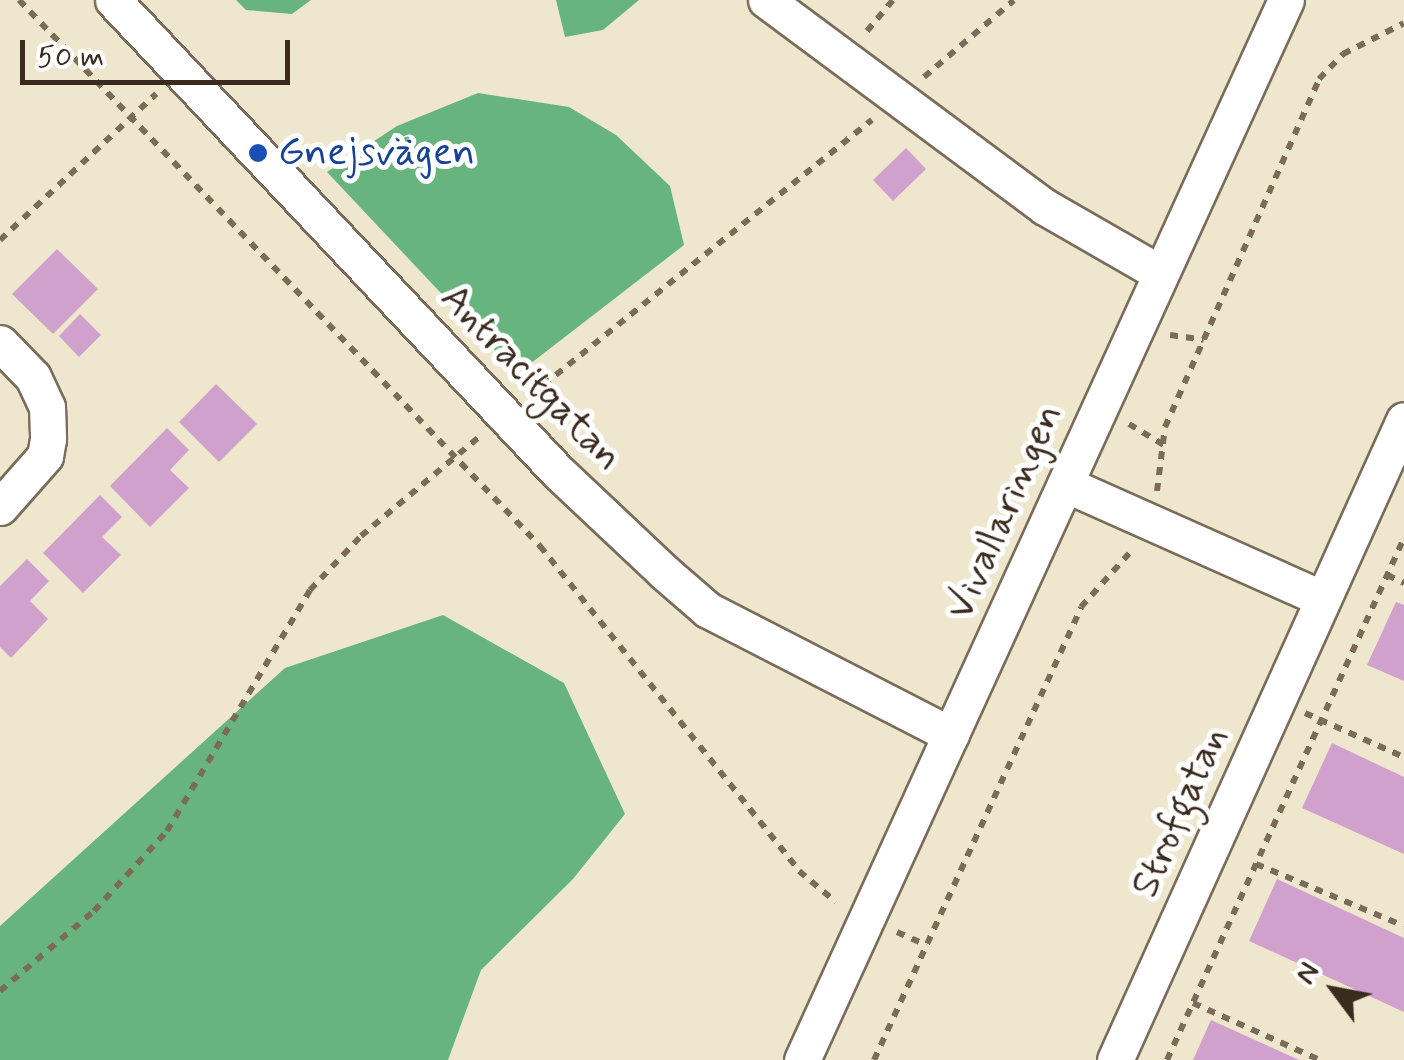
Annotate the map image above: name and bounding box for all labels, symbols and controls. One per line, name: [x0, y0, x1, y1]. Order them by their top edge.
scale bar: [25, 20, 295, 82]
text: 50 m: [37, 38, 104, 77]
place label: Gnejsvägen: [278, 129, 475, 177]
marker: Gnejsvägen: [247, 142, 269, 164]
street label: Antracitgatan: [430, 275, 632, 481]
street label: Vivallaringen: [936, 397, 1074, 627]
street label: Strofgatan: [1121, 719, 1239, 905]
north arrow: [1284, 940, 1384, 1040]
text: N: [1288, 956, 1329, 992]

